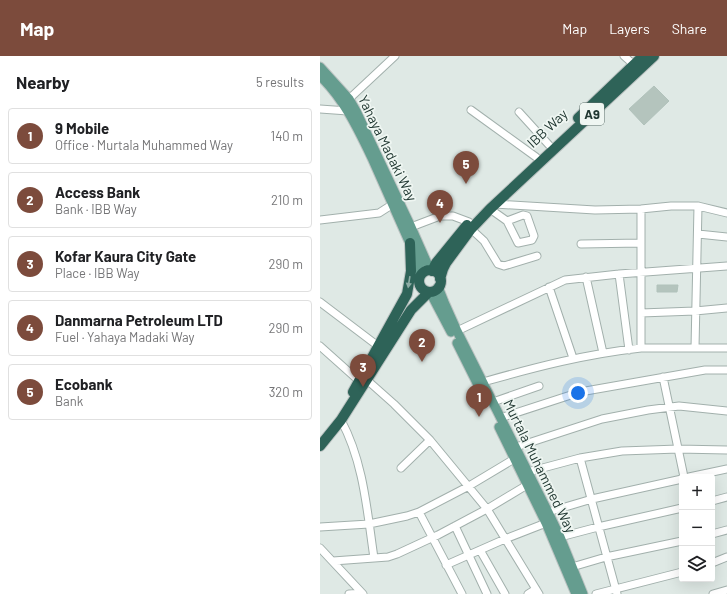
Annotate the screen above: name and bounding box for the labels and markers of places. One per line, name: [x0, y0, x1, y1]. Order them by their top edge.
pin: 5: [453, 151, 479, 184]
pin: 4: [427, 190, 453, 223]
pin: 2: [409, 329, 435, 362]
pin: 3: [350, 354, 376, 387]
pin: 1: [466, 384, 492, 417]

